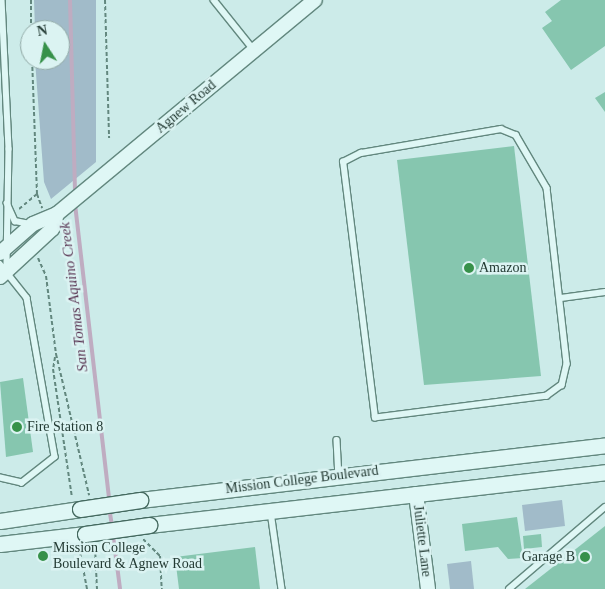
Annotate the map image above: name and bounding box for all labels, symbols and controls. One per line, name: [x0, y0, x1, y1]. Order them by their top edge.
north arrow: [20, 20, 70, 70]
text: N: [36, 22, 49, 39]
street label: Agnew Road: [152, 77, 220, 137]
water label: San Tomas Aquino Creek: [56, 221, 92, 373]
place label: Amazon: [479, 260, 526, 276]
marker: Amazon: [463, 262, 475, 274]
place label: Fire Station 8: [27, 419, 103, 435]
marker: Fire Station 8: [11, 421, 23, 433]
street label: Mission College Boulevard: [225, 462, 379, 498]
street label: Juliette Lane: [409, 504, 435, 578]
place label: Mission College Boulevard & Agnew Road: [53, 540, 203, 572]
place label: Garage B: [522, 549, 575, 565]
marker: Mission College Boulevard & Agnew Road: [37, 550, 49, 562]
marker: Garage B: [579, 551, 591, 563]

